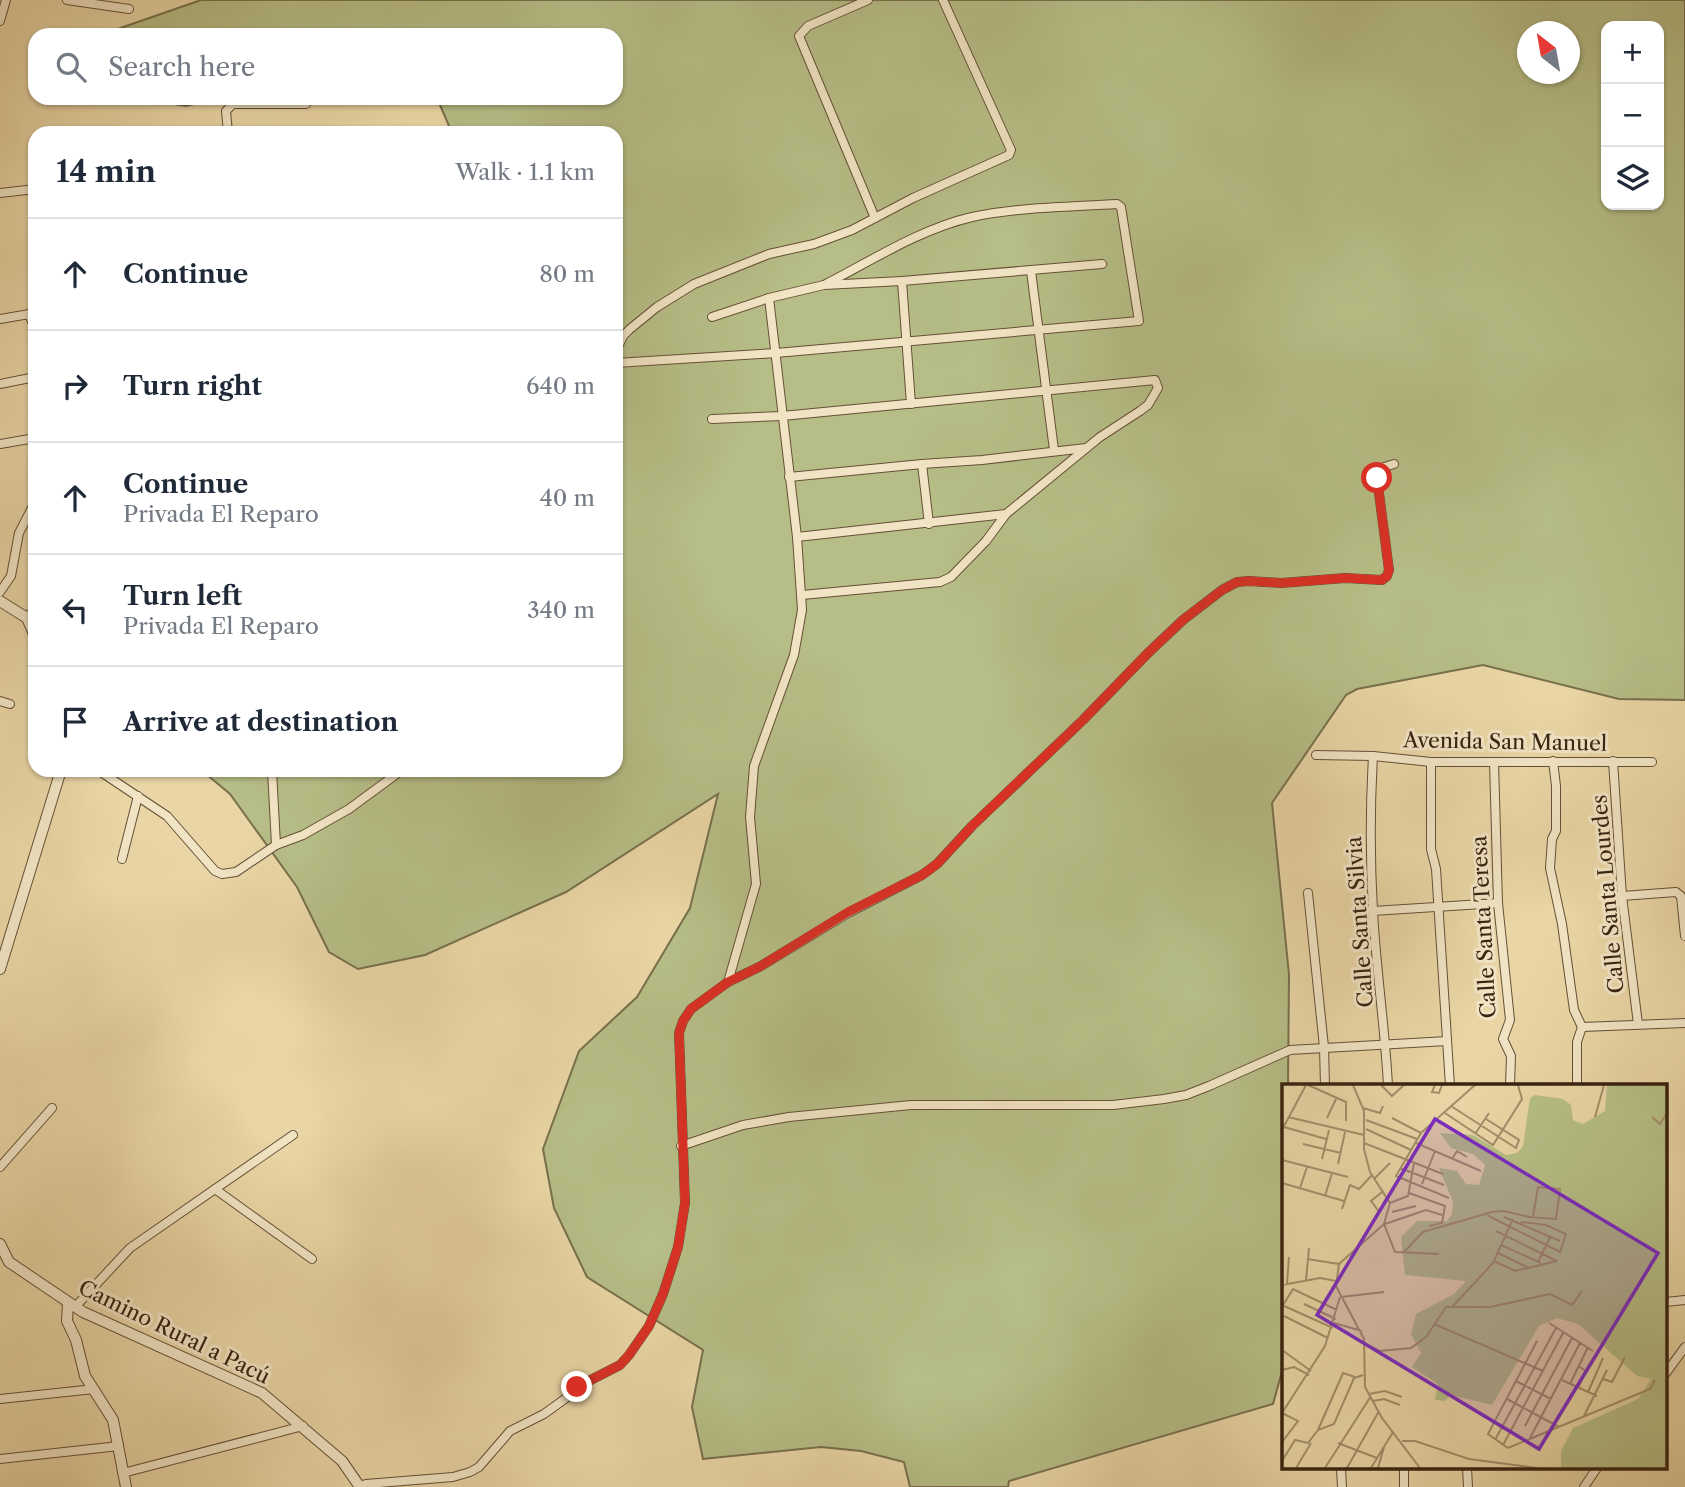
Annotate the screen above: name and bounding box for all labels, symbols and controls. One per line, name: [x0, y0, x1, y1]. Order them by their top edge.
north arrow: [1517, 21, 1580, 84]
map controls: [1601, 21, 1664, 210]
button: +: [1601, 21, 1664, 84]
search box: [28, 28, 623, 105]
icon: search: [52, 48, 90, 86]
text: Search here: [108, 51, 255, 83]
button: −: [1601, 84, 1664, 147]
button: layers: [1601, 147, 1664, 210]
text: 14 min: [56, 153, 156, 190]
text: Walk · 1.1 km: [455, 158, 595, 186]
icon: ahead: [56, 255, 94, 293]
text: Continue: [123, 258, 248, 290]
text: 80 m: [539, 260, 595, 288]
icon: right: [56, 367, 94, 405]
text: Turn right: [123, 370, 262, 402]
text: 640 m: [526, 372, 595, 400]
route start: [1361, 462, 1392, 493]
text: Continue: [123, 468, 248, 500]
icon: ahead: [56, 479, 94, 517]
text: 40 m: [540, 484, 595, 512]
text: Privada El Reparo: [123, 500, 319, 528]
text: Turn left: [123, 580, 242, 612]
icon: left: [56, 591, 94, 629]
text: 340 m: [527, 596, 595, 624]
text: Privada El Reparo: [123, 612, 319, 640]
icon: arrive: [56, 703, 94, 741]
text: Arrive at destination: [123, 706, 398, 738]
street label: Avenida San Manuel: [1402, 727, 1607, 756]
street label: Calle Santa Lourdes: [1586, 794, 1629, 994]
street label: Calle Santa Teresa: [1466, 834, 1501, 1019]
street label: Calle Santa Silvia: [1341, 835, 1378, 1008]
inset map: [1282, 1084, 1668, 1470]
street label: Camino Rural a Pacú: [75, 1274, 274, 1389]
route end: [561, 1371, 592, 1402]

